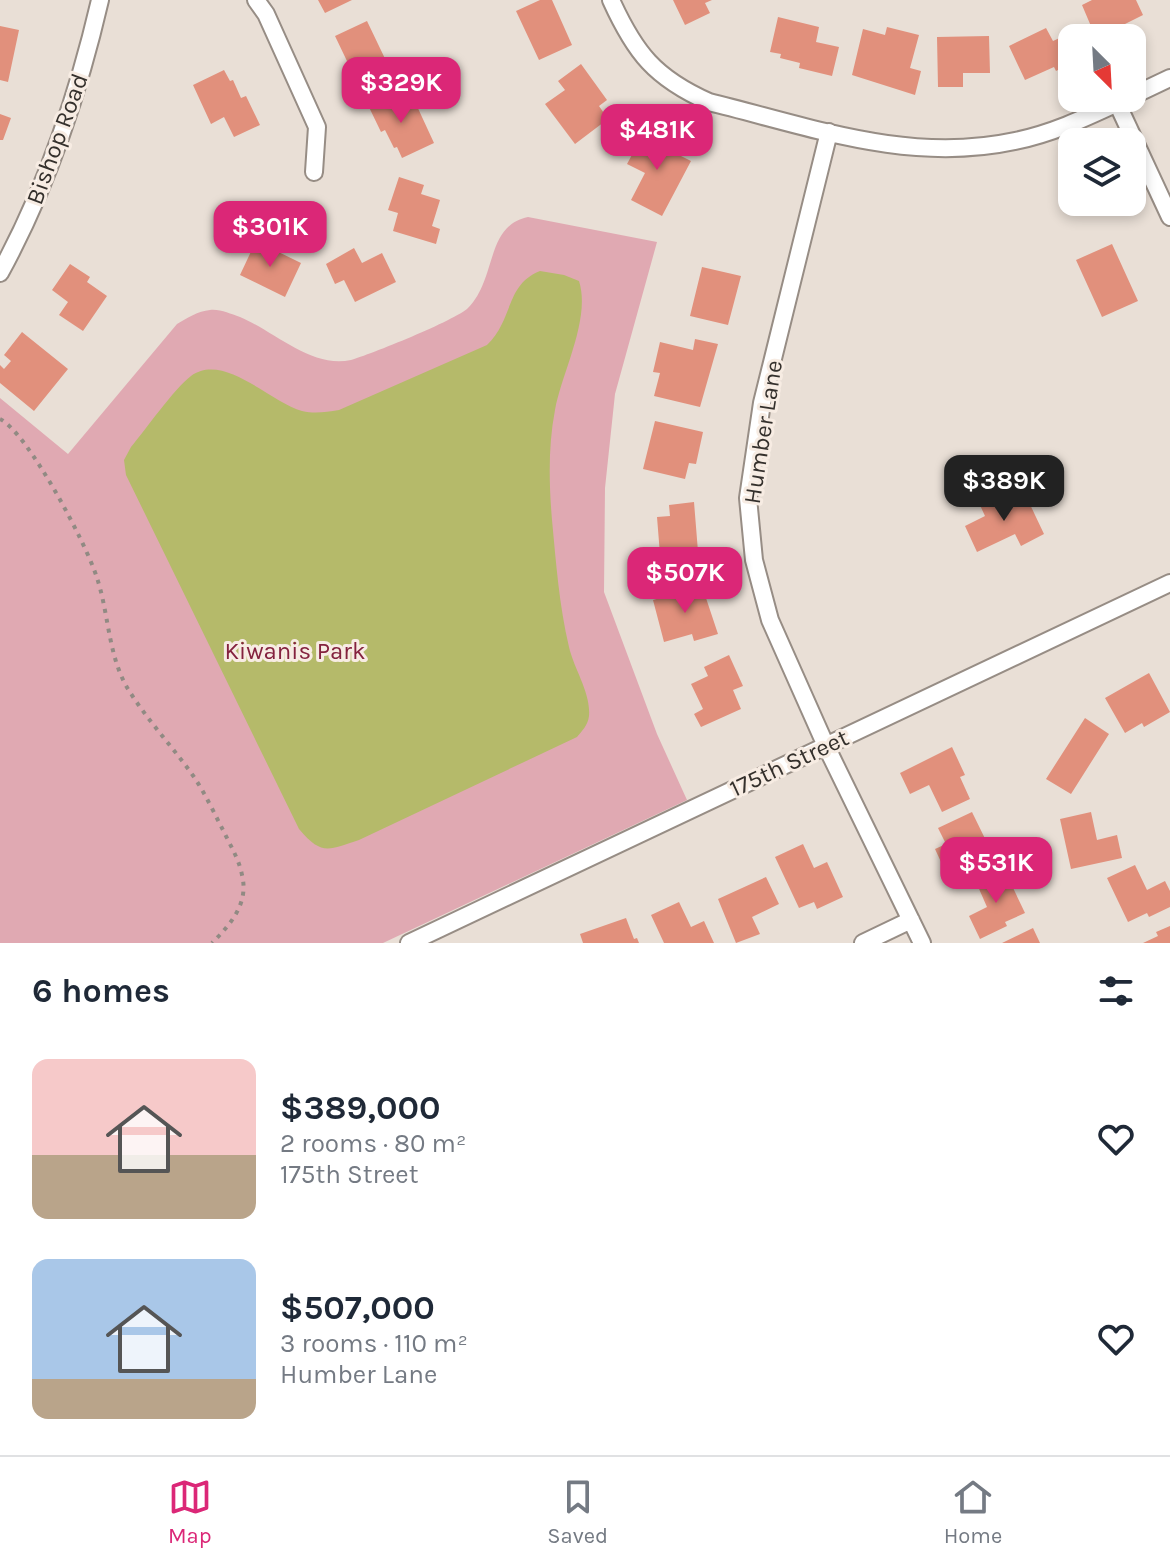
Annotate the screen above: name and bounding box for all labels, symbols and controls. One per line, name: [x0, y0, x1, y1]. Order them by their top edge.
north arrow: [1058, 24, 1146, 112]
map controls: [1058, 24, 1146, 216]
pin: $329K: [345, 57, 457, 125]
text: $329K: [360, 67, 442, 98]
street label: Bishop Road: [20, 70, 94, 208]
pin: $481K: [601, 104, 713, 172]
text: $481K: [619, 114, 695, 145]
button: layers: [1058, 128, 1146, 216]
pin: $301K: [214, 201, 326, 269]
text: $301K: [232, 211, 308, 242]
street label: Humber Lane: [738, 358, 788, 506]
pin: $389K: [948, 455, 1060, 523]
text: $389K: [962, 465, 1046, 496]
pin: $507K: [629, 547, 741, 615]
text: $507K: [645, 557, 725, 588]
park label: Kiwanis Park: [225, 637, 365, 665]
street label: 175th Street: [725, 723, 853, 803]
pin: $531K: [940, 837, 1052, 905]
text: $531K: [958, 847, 1034, 878]
icon: filters: [1094, 969, 1138, 1013]
text: 6 homes: [32, 971, 170, 1011]
text: $389,000: [280, 1088, 440, 1128]
icon: home: [96, 1091, 192, 1187]
icon: heart: [1094, 1117, 1138, 1161]
text: 2 rooms · 80 m²: [280, 1128, 466, 1159]
text: 175th Street: [280, 1159, 419, 1190]
text: $507,000: [280, 1288, 435, 1328]
icon: home: [96, 1291, 192, 1387]
icon: heart: [1094, 1317, 1138, 1361]
text: 3 rooms · 110 m²: [280, 1328, 468, 1359]
text: Humber Lane: [280, 1359, 437, 1390]
tab: Map: [168, 1475, 212, 1549]
tab: Saved: [547, 1475, 608, 1549]
tab: Home: [944, 1475, 1002, 1549]

